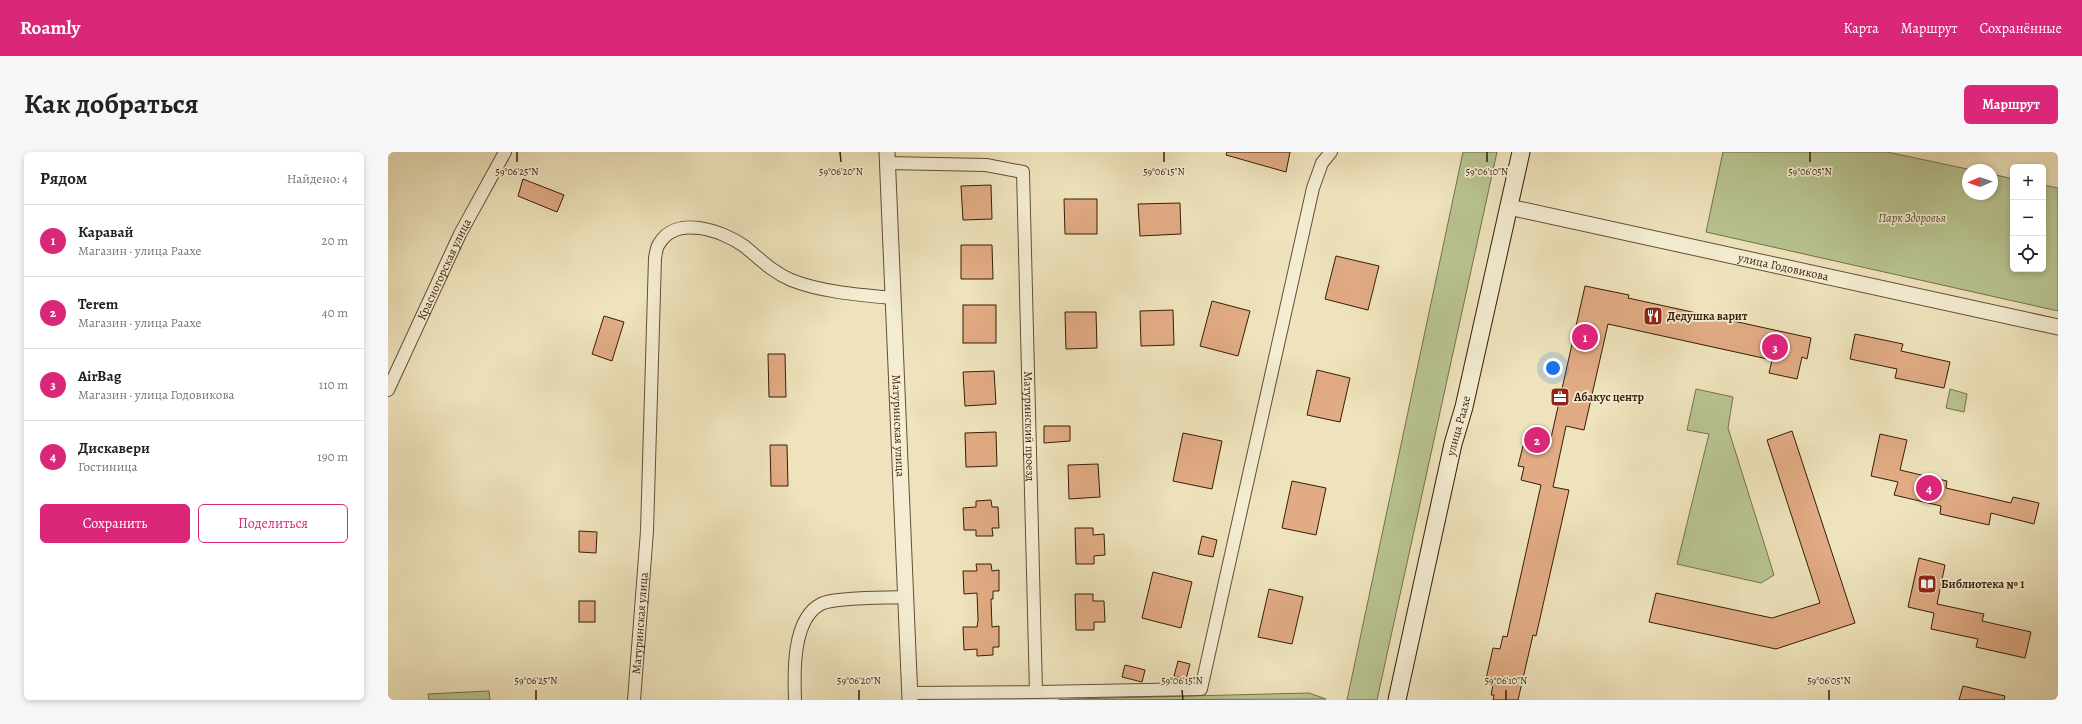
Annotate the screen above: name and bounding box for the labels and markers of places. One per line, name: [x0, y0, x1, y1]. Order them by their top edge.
restaurant icon: Дедушка варит: [1642, 305, 1664, 327]
place label: Дедушка варит: [1667, 308, 1748, 324]
pin: 1: [1572, 322, 1598, 352]
pin: 3: [1762, 332, 1788, 362]
office icon: Абакус центр: [1549, 386, 1571, 408]
place label: Абакус центр: [1573, 389, 1645, 405]
pin: 2: [1524, 425, 1550, 455]
pin: 4: [1916, 473, 1942, 503]
library icon: Библиотека № 1: [1916, 573, 1938, 595]
place label: Библиотека № 1: [1941, 576, 2025, 592]

